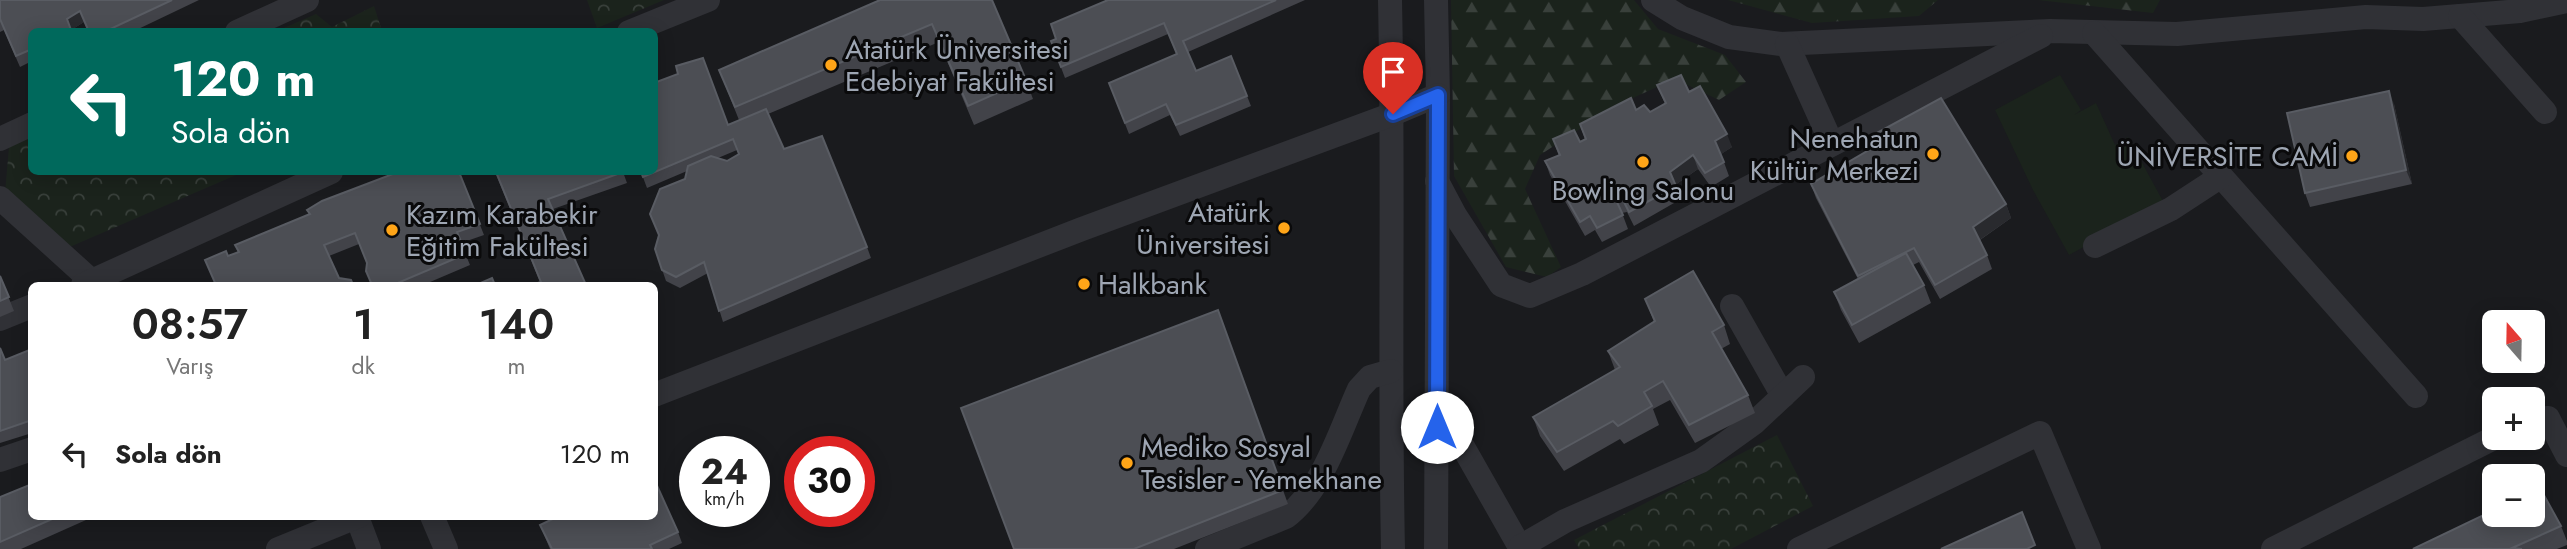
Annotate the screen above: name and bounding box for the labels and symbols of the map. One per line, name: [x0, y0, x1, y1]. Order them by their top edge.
place label: Atatürk Üniversitesi Edebiyat Fakültesi: [845, 29, 1069, 102]
pin: [1363, 42, 1423, 114]
marker: Atatürk Üniversitesi Edebiyat Fakültesi: [823, 57, 839, 73]
place label: Nenehatun Kültür Merkezi: [1750, 118, 1919, 191]
place label: ÜNİVERSİTE CAMİ: [2117, 136, 2338, 177]
marker: Nenehatun Kültür Merkezi: [1925, 146, 1941, 162]
marker: ÜNİVERSİTE CAMİ: [2344, 148, 2360, 164]
marker: Bowling Salonu: [1635, 154, 1651, 170]
place label: Bowling Salonu: [1552, 170, 1734, 211]
place label: Atatürk Üniversitesi: [1136, 192, 1271, 265]
place label: Kazım Karabekir Eğitim Fakültesi: [406, 194, 598, 267]
marker: Atatürk Üniversitesi: [1276, 220, 1292, 236]
marker: Kazım Karabekir Eğitim Fakültesi: [384, 222, 400, 238]
place label: Halkbank: [1098, 264, 1207, 305]
marker: Halkbank: [1076, 276, 1092, 292]
north arrow: [2482, 310, 2544, 373]
position arrow: [1400, 390, 1474, 464]
place label: Mediko Sosyal Tesisler - Yemekhane: [1141, 427, 1382, 500]
speed limit sign: 30: [784, 436, 875, 527]
marker: Mediko Sosyal Tesisler - Yemekhane: [1119, 455, 1135, 471]

